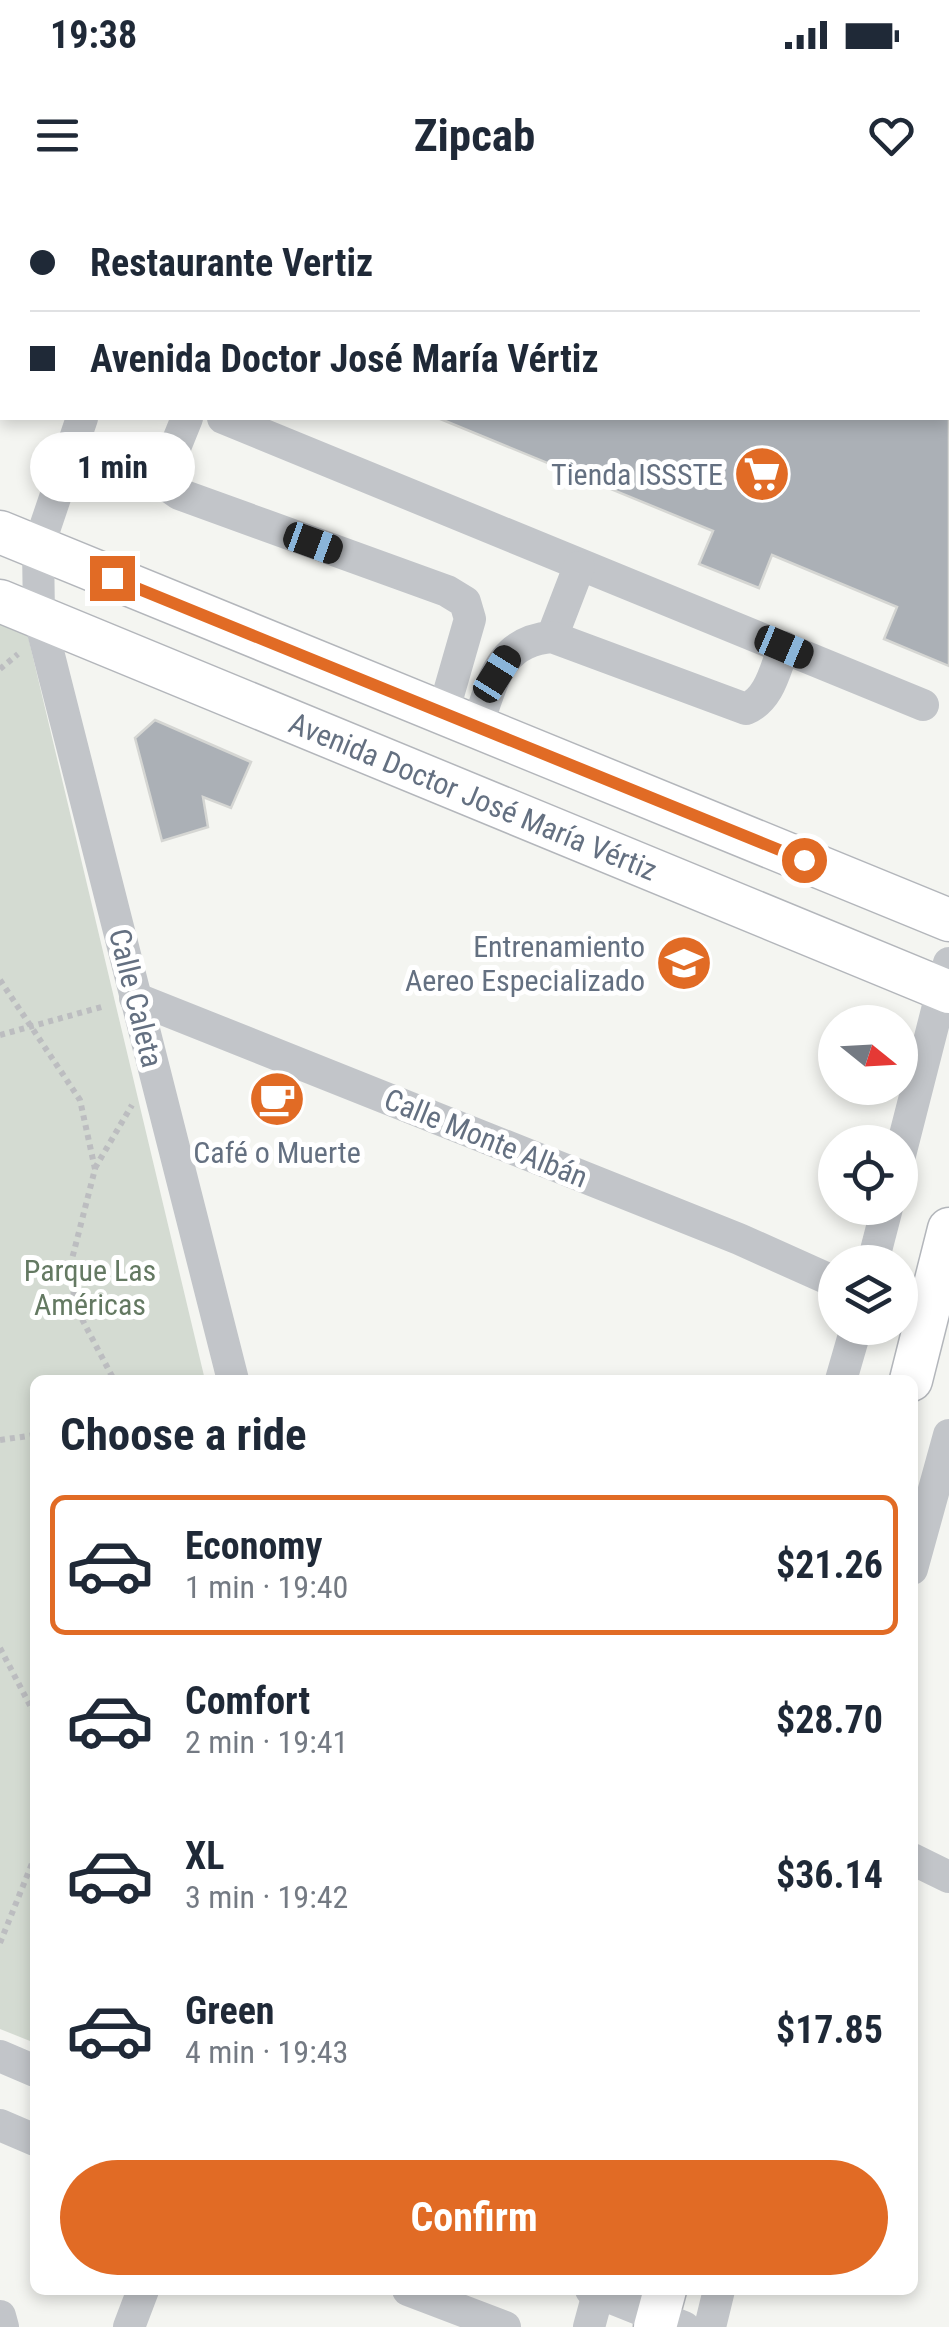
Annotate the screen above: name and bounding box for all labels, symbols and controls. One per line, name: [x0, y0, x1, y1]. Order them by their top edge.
text: 19:38: [50, 13, 137, 57]
icon: menu: [30, 108, 85, 163]
icon: heart: [864, 108, 919, 163]
text: Zipcab: [414, 109, 535, 162]
text: Restaurante Vertiz: [90, 241, 373, 285]
text: Avenida Doctor José María Vértiz: [90, 337, 599, 381]
callout: 1 min: [29, 433, 194, 503]
supermarket icon: Tienda ISSSTE: [732, 444, 792, 504]
text: 1 min: [77, 448, 148, 486]
place label: Tienda ISSSTE: [551, 457, 723, 492]
car: [280, 519, 346, 567]
route end: [90, 556, 135, 601]
car: [751, 621, 817, 673]
car: [468, 641, 526, 707]
street label: Avenida Doctor José María Vértiz: [284, 705, 662, 887]
route start: [782, 838, 827, 883]
street label: Calle Caleta: [102, 925, 170, 1071]
place label: Entrenamiento Aereo Especializado: [405, 929, 645, 998]
school or university icon: Entrenamiento Aereo Especializado: [654, 933, 714, 993]
north arrow: [818, 1005, 918, 1105]
map controls: [818, 1005, 918, 1345]
cafe icon: Café o Muerte: [247, 1069, 307, 1129]
street label: Calle Monte Albán: [379, 1081, 593, 1195]
button: locate: [818, 1125, 918, 1225]
place label: Café o Muerte: [193, 1135, 361, 1170]
button: layers: [818, 1245, 918, 1345]
park label: Parque Las Américas: [24, 1253, 156, 1322]
text: Choose a ride: [60, 1408, 307, 1461]
icon: car: [65, 1520, 155, 1610]
text: Economy: [185, 1524, 322, 1568]
text: $21.26: [776, 1543, 883, 1587]
text: 1 min · 19:40: [185, 1568, 348, 1606]
icon: car: [65, 1675, 155, 1765]
text: Comfort: [185, 1679, 310, 1723]
text: $28.70: [776, 1698, 883, 1742]
text: 2 min · 19:41: [185, 1723, 348, 1761]
icon: car: [65, 1830, 155, 1920]
text: XL: [185, 1834, 224, 1878]
text: $36.14: [776, 1853, 883, 1897]
text: 3 min · 19:42: [185, 1878, 348, 1916]
icon: car: [65, 1985, 155, 2075]
text: Green: [185, 1989, 275, 2033]
text: $17.85: [776, 2008, 883, 2052]
text: 4 min · 19:43: [185, 2033, 348, 2071]
button: Confirm: [60, 2160, 888, 2275]

